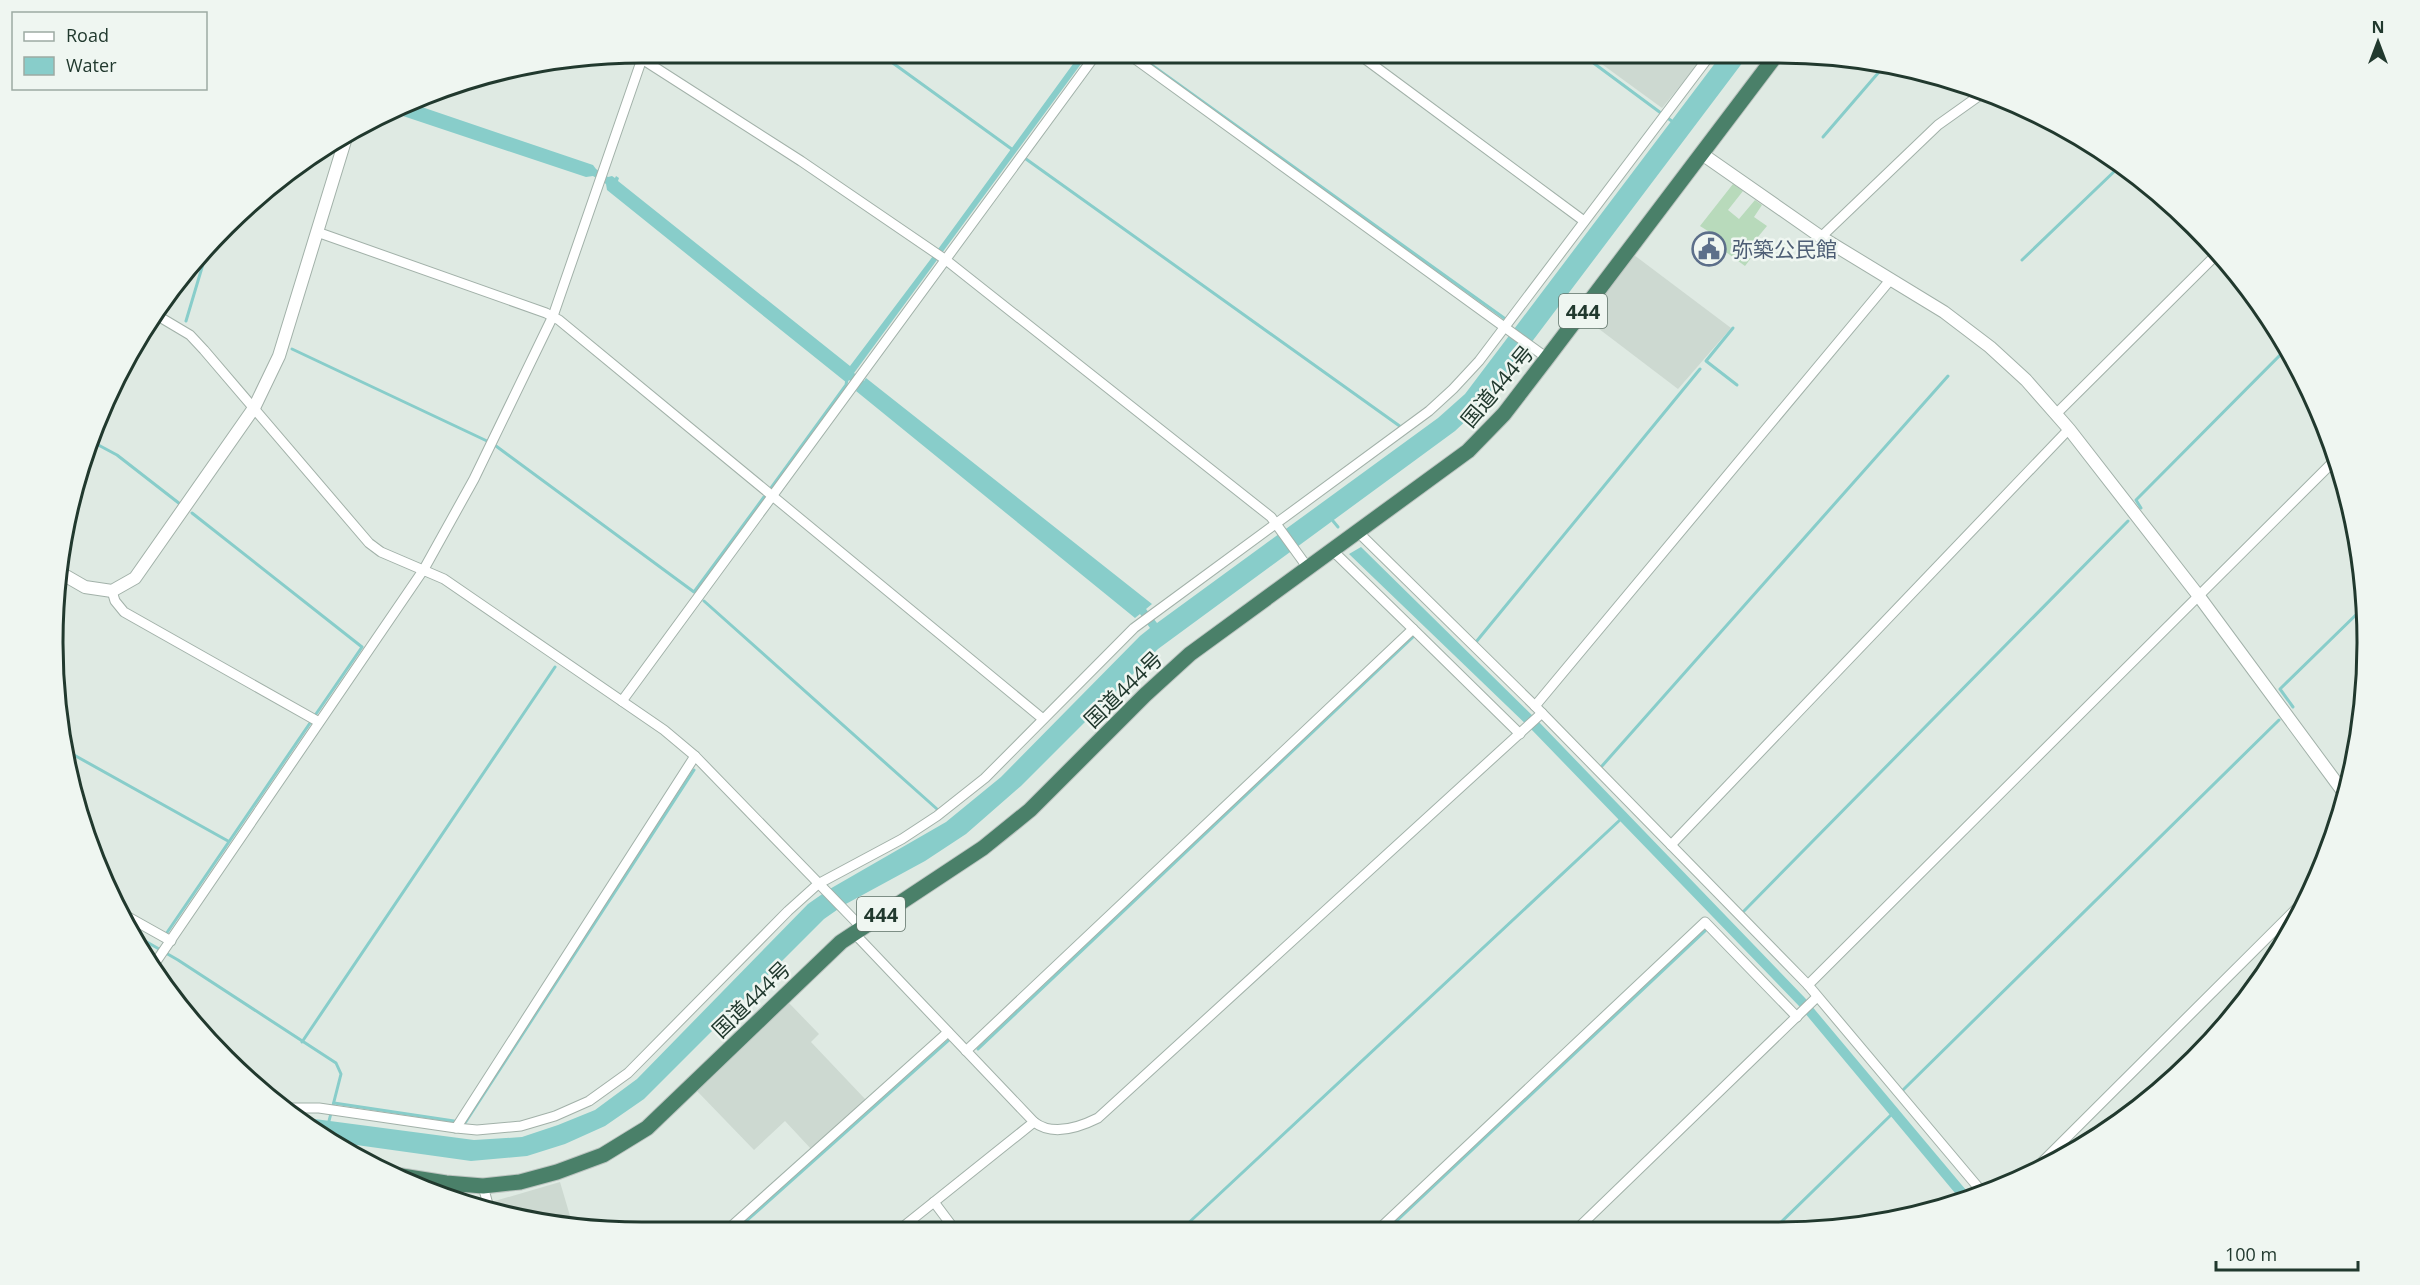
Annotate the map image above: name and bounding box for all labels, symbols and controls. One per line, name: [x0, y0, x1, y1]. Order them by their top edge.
legend: [12, 12, 207, 90]
north arrow: [2348, 12, 2408, 72]
text: N: [2371, 16, 2385, 38]
text: Road: [66, 23, 109, 47]
text: Water: [66, 53, 117, 77]
public building icon: 弥築公民館: [1691, 231, 1727, 267]
place label: 弥築公民館: [1732, 235, 1837, 263]
road number: 444: [1559, 294, 1607, 328]
street label: 国道444号: [1454, 339, 1540, 433]
street label: 国道444号: [1078, 645, 1168, 733]
road number: 444: [857, 897, 905, 931]
street label: 国道444号: [706, 955, 796, 1043]
scale bar: [2216, 1234, 2358, 1272]
text: 100 m: [2225, 1242, 2277, 1266]

